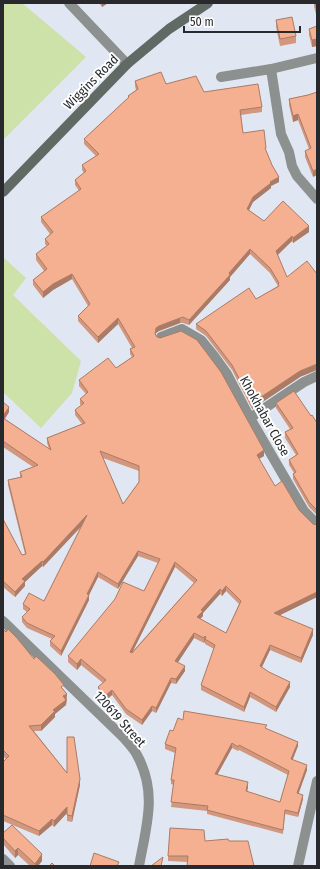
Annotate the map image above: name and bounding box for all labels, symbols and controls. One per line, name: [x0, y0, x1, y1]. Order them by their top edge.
scale bar: [184, 8, 300, 34]
text: 50 m: [190, 15, 214, 29]
street label: Wiggins Road: [61, 52, 121, 112]
street label: Khokhabar Close: [237, 373, 293, 459]
street label: 120619 Street: [91, 688, 149, 751]

